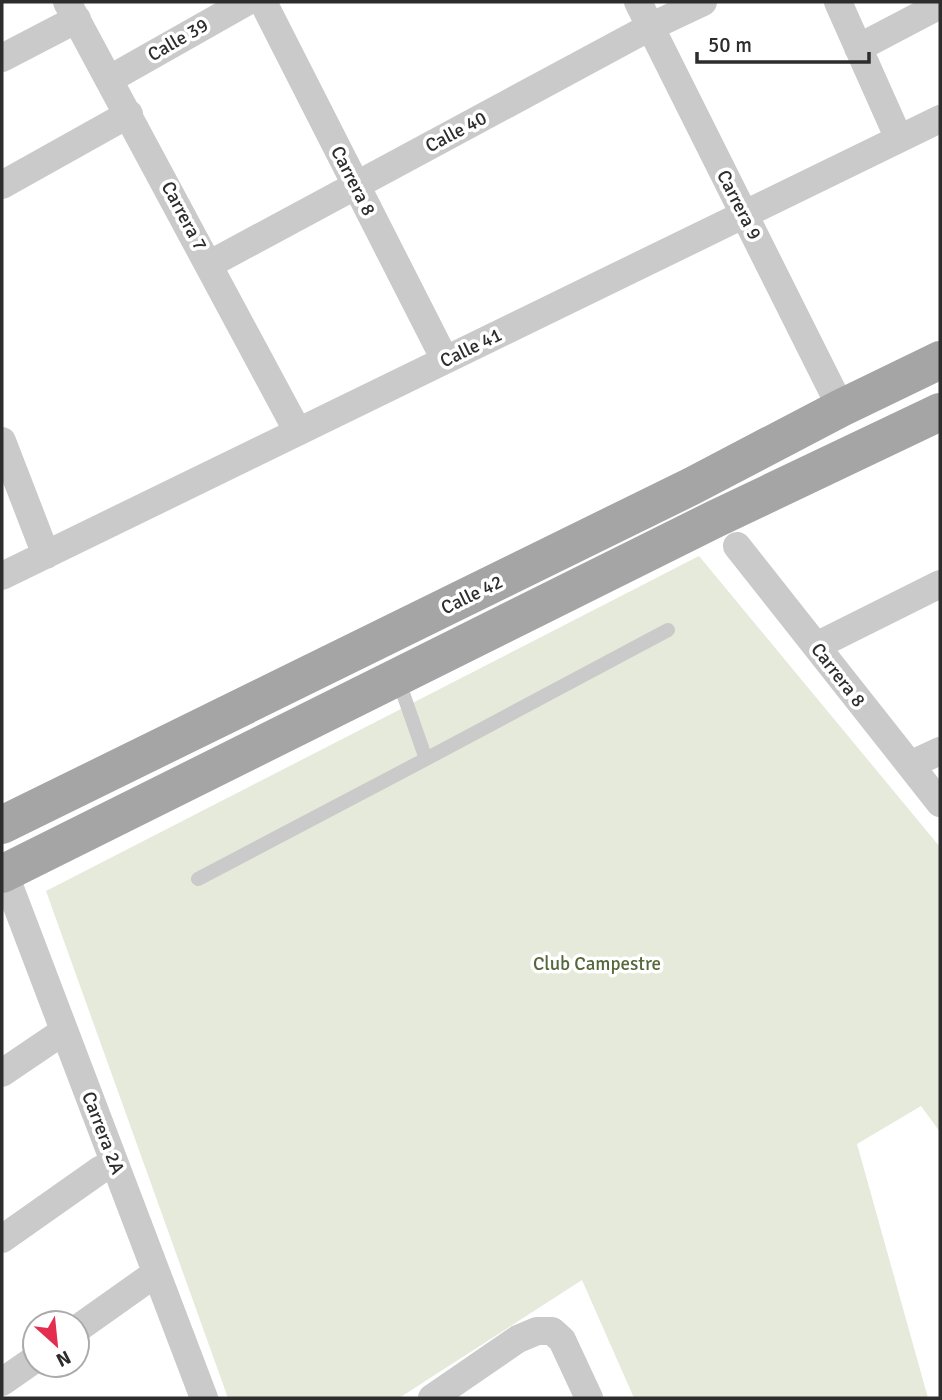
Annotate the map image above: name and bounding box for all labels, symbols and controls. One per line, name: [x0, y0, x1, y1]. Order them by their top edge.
street label: Calle 39: [143, 13, 213, 67]
scale bar: [697, 21, 869, 65]
text: 50 m: [708, 32, 752, 58]
street label: Calle 40: [421, 106, 491, 158]
street label: Carrera 8: [325, 142, 381, 220]
street label: Carrera 9: [711, 166, 767, 244]
street label: Carrera 7: [156, 177, 212, 255]
street label: Calle 41: [436, 323, 506, 373]
street label: Calle 42: [437, 570, 507, 620]
street label: Carrera 8: [805, 638, 871, 712]
park label: Club Campestre: [533, 952, 661, 976]
street label: Carrera 2A: [76, 1088, 130, 1178]
north arrow: [21, 1309, 91, 1379]
text: N: [52, 1345, 75, 1372]

